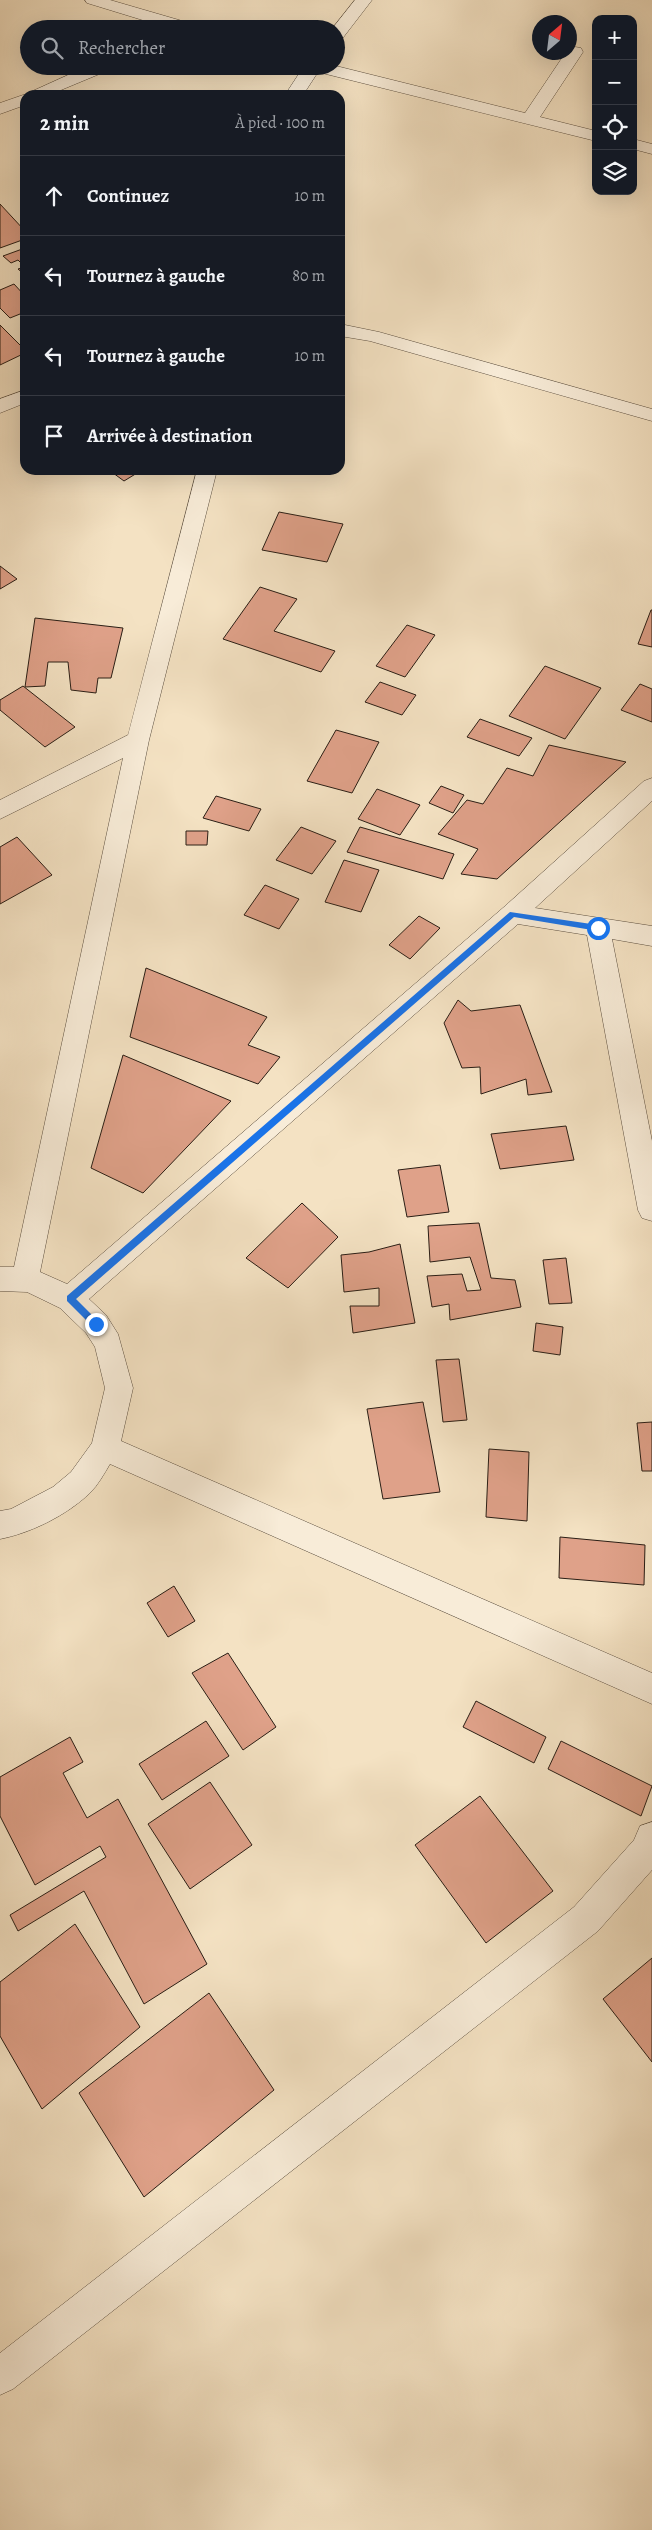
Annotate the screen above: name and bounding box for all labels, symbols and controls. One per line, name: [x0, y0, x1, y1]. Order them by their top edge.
north arrow: [532, 15, 577, 60]
map controls: [592, 15, 637, 195]
button: +: [592, 15, 637, 60]
search box: [20, 20, 345, 75]
icon: search: [38, 34, 66, 62]
text: Rechercher: [78, 35, 165, 61]
button: −: [592, 60, 637, 105]
button: locate: [592, 105, 637, 150]
text: 2 min: [40, 109, 89, 137]
text: À pied · 100 m: [235, 112, 325, 134]
button: layers: [592, 150, 637, 195]
icon: ahead: [40, 182, 68, 210]
text: Continuez: [87, 183, 169, 209]
text: 10 m: [295, 185, 325, 207]
icon: left: [40, 262, 68, 290]
text: Tournez à gauche: [87, 263, 225, 289]
text: 80 m: [292, 265, 325, 287]
icon: left: [40, 342, 68, 370]
text: Tournez à gauche: [87, 343, 225, 369]
text: 10 m: [295, 345, 325, 367]
icon: arrive: [40, 422, 68, 450]
text: Arrivée à destination: [87, 423, 252, 449]
route start: [587, 917, 610, 940]
route end: [85, 1313, 108, 1336]

